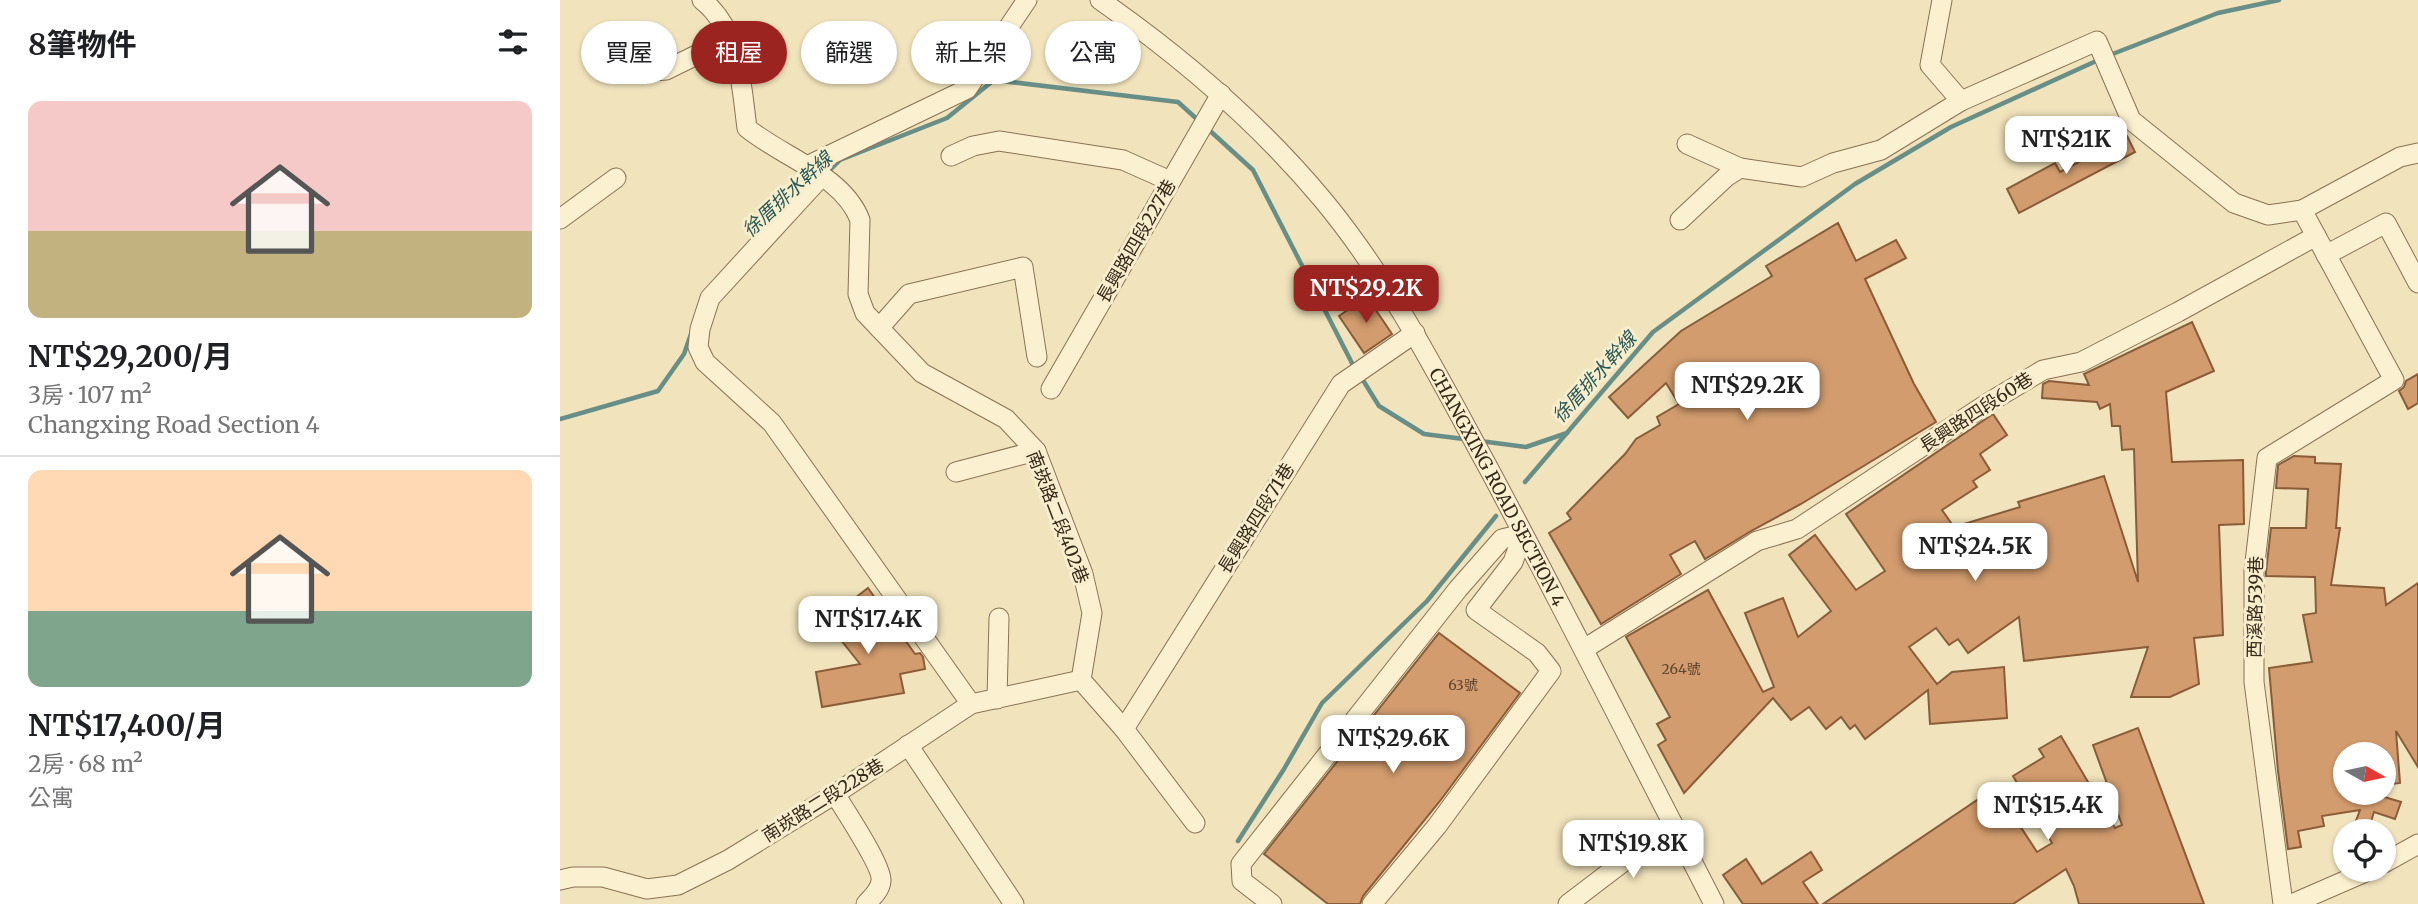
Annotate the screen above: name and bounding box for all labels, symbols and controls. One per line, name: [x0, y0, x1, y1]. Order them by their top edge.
chip: 買屋: [581, 21, 677, 84]
chip: 租屋: [691, 21, 787, 84]
chip: 篩選: [801, 21, 897, 84]
chip: 新上架: [911, 21, 1031, 84]
chip: 公寓: [1045, 21, 1141, 84]
icon: filters: [494, 23, 532, 61]
text: 8筆物件: [28, 25, 137, 63]
pin: NT$21K: [2009, 116, 2123, 176]
text: NT$21K: [2021, 124, 2111, 153]
water label: 徐厝排水幹線: [737, 145, 838, 242]
icon: home: [217, 146, 343, 272]
street label: 長興路四段227巷: [1091, 175, 1181, 307]
pin: NT$29.2K: [1294, 266, 1438, 325]
text: NT$29.2K: [1310, 273, 1422, 302]
water label: 徐厝排水幹線: [1547, 325, 1642, 427]
text: NT$29,200/月: [28, 337, 233, 375]
pin: NT$29.2K: [1675, 362, 1819, 422]
street label: CHANGXING ROAD SECTION 4: [1424, 364, 1571, 610]
street label: 長興路四段60巷: [1915, 367, 2037, 457]
text: NT$29.2K: [1691, 370, 1803, 399]
text: 3房 · 107 m²: [28, 380, 151, 409]
text: Changxing Road Section 4: [28, 410, 320, 439]
street label: 南崁路二段402巷: [1022, 447, 1094, 587]
street label: 長興路四段71巷: [1213, 458, 1299, 578]
icon: home: [217, 516, 343, 642]
pin: NT$24.5K: [1903, 524, 2047, 583]
text: NT$24.5K: [1918, 531, 2032, 560]
street label: 西溪路539巷: [2243, 556, 2267, 658]
pin: NT$17.4K: [796, 596, 940, 656]
text: NT$17.4K: [814, 604, 922, 633]
house number: 264號: [1661, 660, 1701, 678]
house number: 63號: [1448, 676, 1478, 694]
text: NT$17,400/月: [28, 706, 226, 744]
pin: NT$29.6K: [1321, 716, 1465, 775]
text: NT$29.6K: [1337, 723, 1449, 752]
north arrow: [2333, 742, 2396, 805]
map controls: [2333, 742, 2396, 882]
text: 2房 · 68 m²: [28, 749, 143, 778]
street label: 南崁路二段228巷: [758, 753, 888, 847]
pin: NT$15.4K: [1976, 782, 2120, 842]
text: 公寓: [28, 783, 74, 812]
text: NT$15.4K: [1993, 790, 2103, 819]
button: locate: [2333, 819, 2396, 882]
pin: NT$19.8K: [1561, 820, 1705, 880]
text: NT$19.8K: [1579, 828, 1687, 857]

